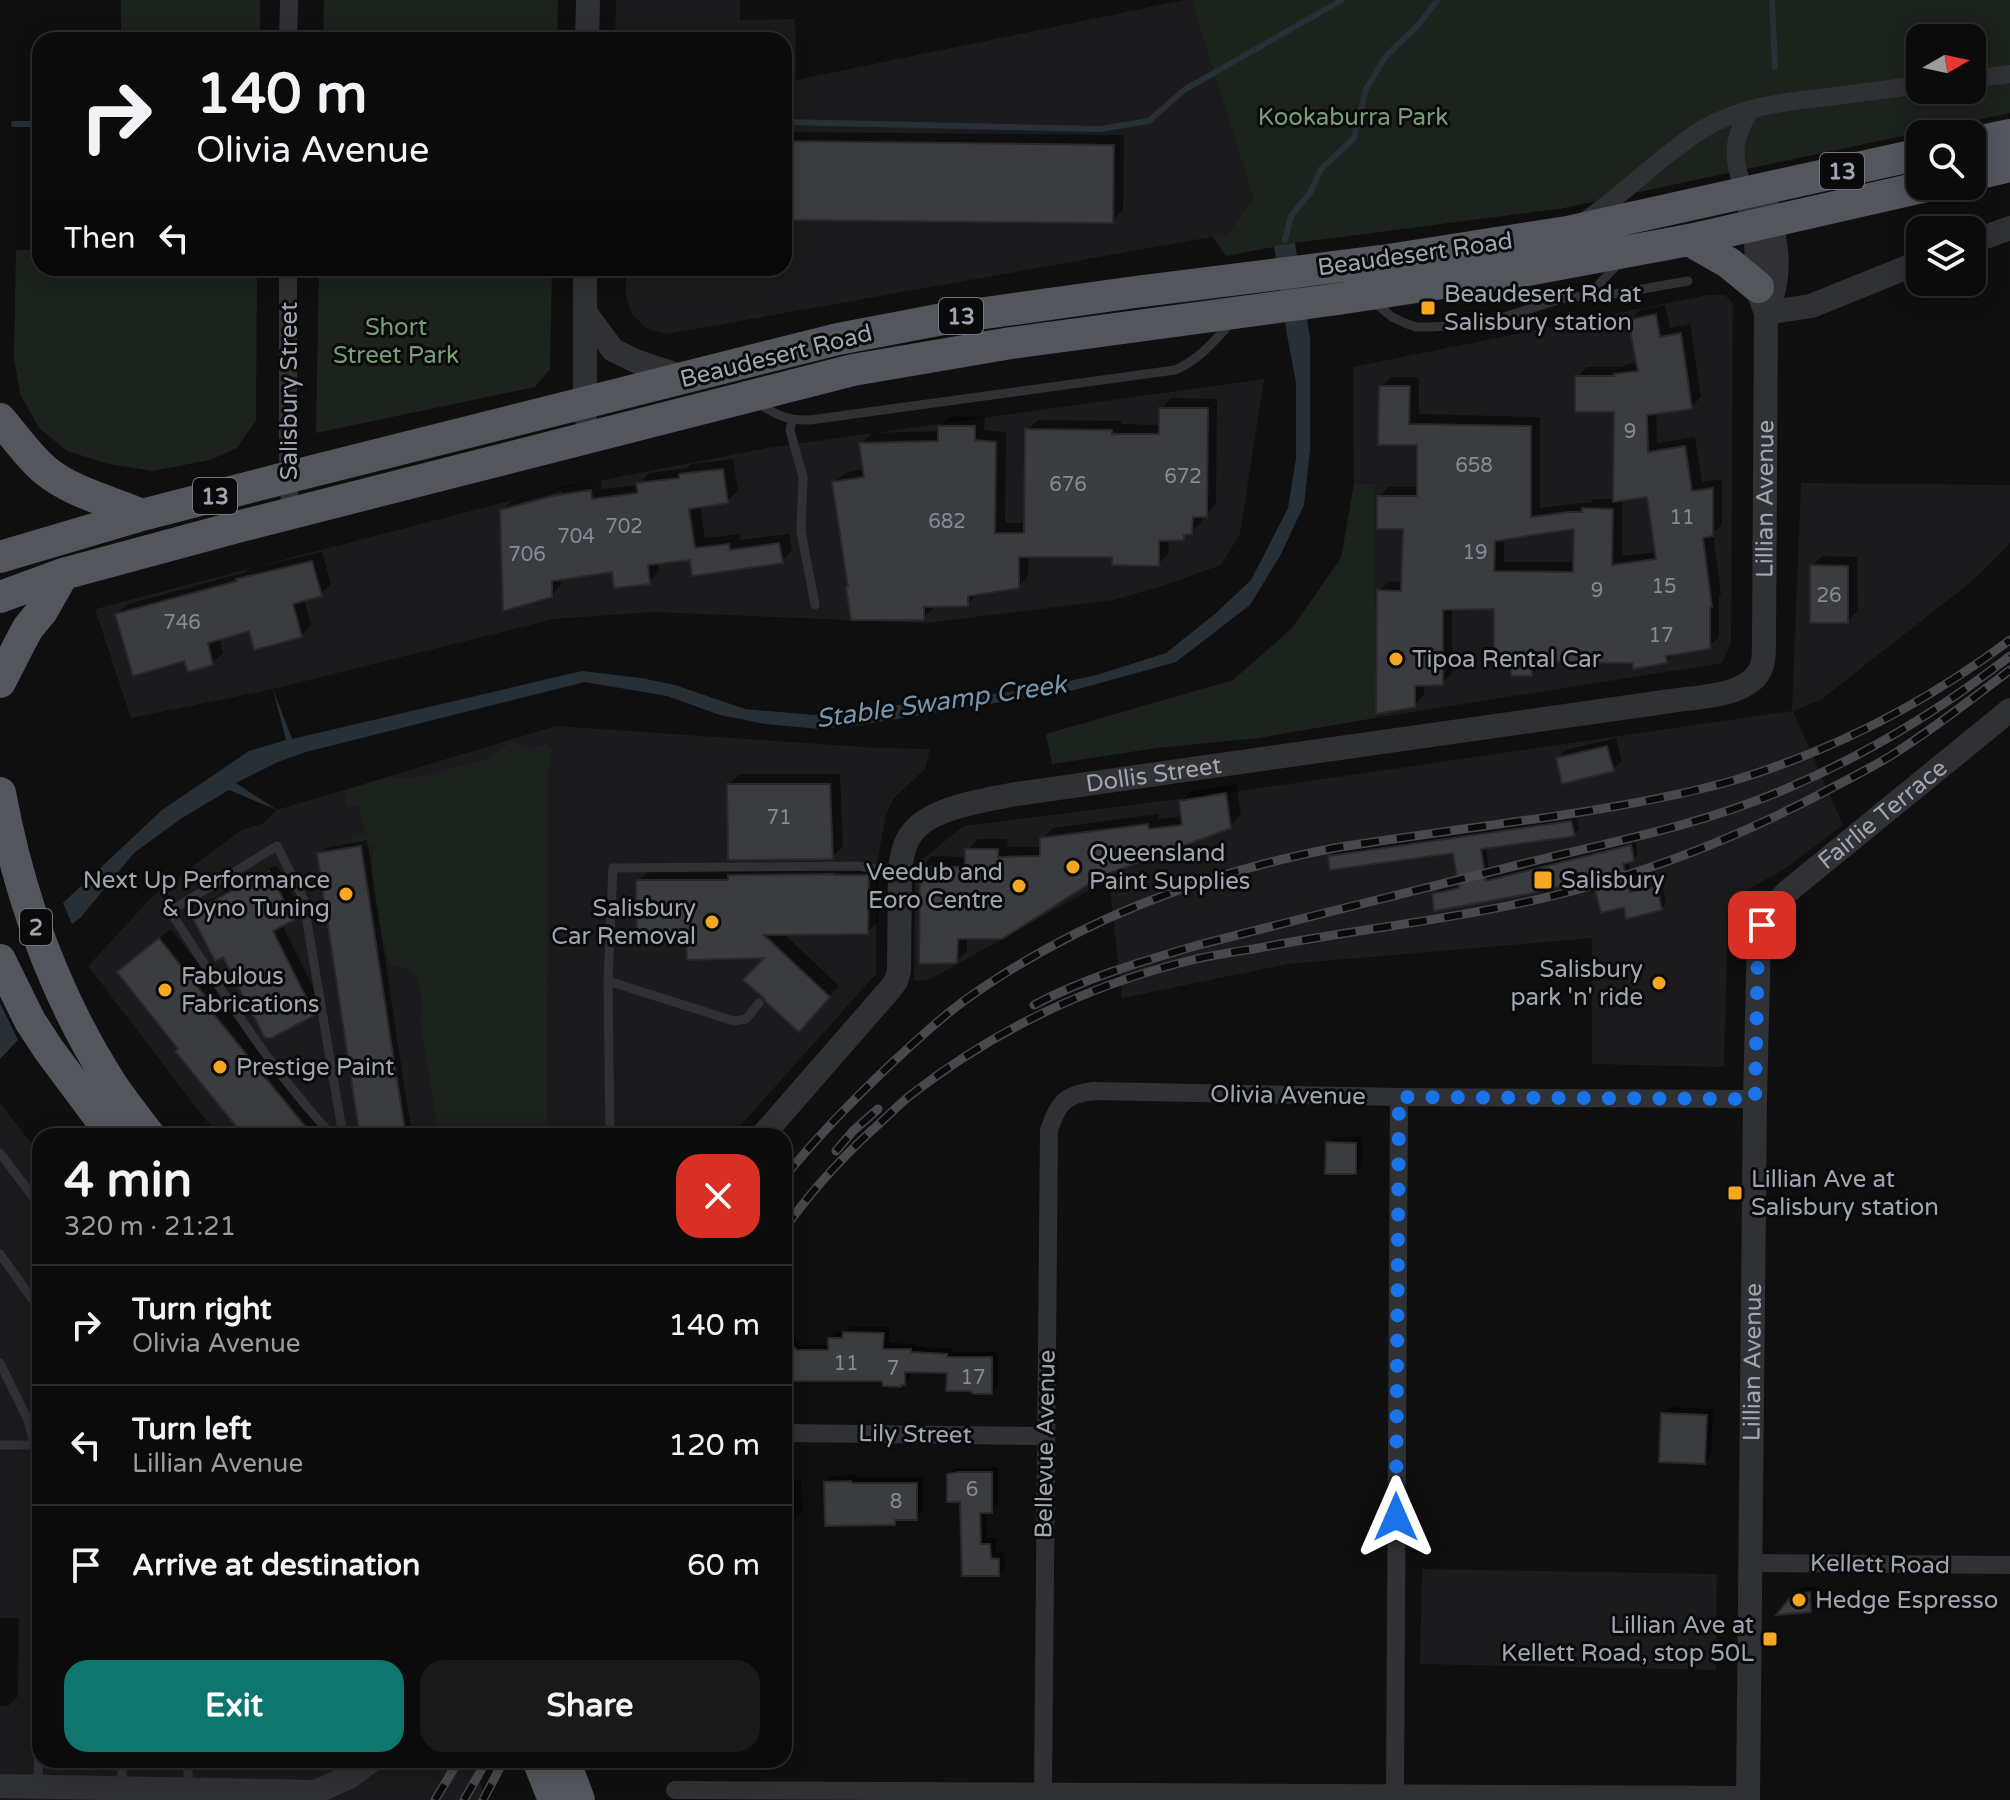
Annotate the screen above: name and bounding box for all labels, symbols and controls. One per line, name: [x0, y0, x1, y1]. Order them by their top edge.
north arrow: [1906, 24, 1986, 104]
map controls: [1906, 24, 1986, 296]
text: 140 m: [196, 61, 367, 128]
icon: right: [64, 64, 168, 168]
park label: Kookaburra Park: [1258, 103, 1448, 132]
button: search: [1906, 120, 1986, 200]
text: Olivia Avenue: [196, 129, 429, 172]
road number: 13: [1820, 153, 1864, 189]
icon: left: [152, 216, 196, 260]
button: layers: [1906, 216, 1986, 296]
text: Then: [64, 220, 136, 257]
street label: Beaudesert Road: [1316, 226, 1515, 283]
place label: Beaudesert Rd at Salisbury station: [1444, 280, 1641, 337]
road number: 13: [939, 298, 983, 334]
marker: Beaudesert Rd at Salisbury station: [1419, 299, 1437, 317]
street label: Salisbury Street: [275, 302, 304, 480]
park label: Short Street Park: [333, 313, 459, 370]
street label: Beaudesert Road: [677, 319, 875, 394]
house number: 9: [1624, 420, 1636, 444]
street label: Lillian Avenue: [1750, 420, 1780, 578]
house number: 658: [1455, 454, 1493, 478]
house number: 672: [1164, 465, 1202, 489]
house number: 676: [1049, 473, 1087, 497]
road number: 13: [193, 478, 237, 514]
house number: 11: [1669, 506, 1695, 530]
house number: 682: [928, 510, 966, 534]
house number: 702: [605, 515, 643, 539]
house number: 704: [557, 525, 595, 549]
house number: 19: [1462, 541, 1488, 565]
house number: 706: [508, 543, 546, 567]
house number: 15: [1651, 575, 1677, 599]
house number: 9: [1591, 579, 1603, 603]
house number: 26: [1816, 584, 1842, 608]
house number: 746: [163, 611, 201, 635]
house number: 17: [1648, 624, 1674, 648]
place label: Tipoa Rental Car: [1412, 645, 1602, 674]
marker: Tipoa Rental Car: [1387, 650, 1405, 668]
water label: Stable Swamp Creek: [814, 668, 1070, 734]
street label: Dollis Street: [1084, 751, 1223, 799]
street label: Fairlie Terrace: [1812, 753, 1953, 876]
house number: 71: [766, 806, 792, 830]
place label: Queensland Paint Supplies: [1089, 839, 1250, 896]
place label: Veedub and Eoro Centre: [866, 858, 1003, 915]
marker: Queensland Paint Supplies: [1064, 858, 1082, 876]
place label: Next Up Performance & Dyno Tuning: [83, 866, 330, 923]
place label: Salisbury: [1561, 866, 1665, 895]
marker: Salisbury: [1532, 869, 1554, 891]
marker: Veedub and Eoro Centre: [1010, 877, 1028, 895]
marker: Next Up Performance & Dyno Tuning: [337, 885, 355, 903]
pin: [1728, 891, 1796, 959]
place label: Salisbury Car Removal: [551, 894, 696, 951]
icon: arrive: [1740, 903, 1784, 947]
road number: 2: [20, 909, 52, 945]
marker: Salisbury Car Removal: [703, 913, 721, 931]
place label: Salisbury park 'n' ride: [1510, 955, 1643, 1012]
place label: Fabulous Fabrications: [181, 962, 319, 1019]
marker: Salisbury park 'n' ride: [1650, 974, 1668, 992]
marker: Fabulous Fabrications: [156, 981, 174, 999]
place label: Prestige Paint: [236, 1053, 394, 1082]
marker: Prestige Paint: [211, 1058, 229, 1076]
street label: Olivia Avenue: [1210, 1080, 1366, 1111]
text: 4 min: [64, 1152, 192, 1210]
button: close: [676, 1154, 760, 1238]
place label: Lillian Ave at Salisbury station: [1751, 1165, 1939, 1222]
marker: Lillian Ave at Salisbury station: [1726, 1184, 1744, 1202]
text: 320 m · 21:21: [64, 1211, 236, 1242]
street label: Lillian Avenue: [1738, 1283, 1768, 1441]
text: Turn right: [132, 1291, 272, 1328]
icon: right: [64, 1303, 108, 1347]
text: 140 m: [668, 1307, 760, 1344]
text: Olivia Avenue: [132, 1328, 301, 1359]
street label: Bellevue Avenue: [1029, 1349, 1062, 1539]
house number: 11: [833, 1352, 859, 1376]
house number: 7: [887, 1357, 899, 1381]
house number: 17: [960, 1366, 986, 1390]
text: Turn left: [132, 1411, 251, 1448]
street label: Lily Street: [858, 1419, 972, 1450]
icon: left: [64, 1423, 108, 1467]
text: 120 m: [668, 1427, 760, 1464]
text: Lillian Avenue: [132, 1448, 303, 1479]
position arrow: [1354, 1475, 1438, 1559]
house number: 6: [966, 1478, 978, 1502]
house number: 8: [890, 1490, 902, 1514]
icon: arrive: [64, 1543, 108, 1587]
text: Arrive at destination: [132, 1547, 420, 1584]
text: 60 m: [687, 1547, 760, 1584]
street label: Kellett Road: [1810, 1549, 1950, 1580]
place label: Hedge Espresso: [1815, 1586, 1998, 1615]
marker: Hedge Espresso: [1790, 1591, 1808, 1609]
place label: Lillian Ave at Kellett Road, stop 50L: [1501, 1611, 1754, 1668]
marker: Lillian Ave at Kellett Road, stop 50L: [1761, 1630, 1779, 1648]
button: Exit: [64, 1660, 404, 1752]
button: Share: [420, 1660, 760, 1752]

